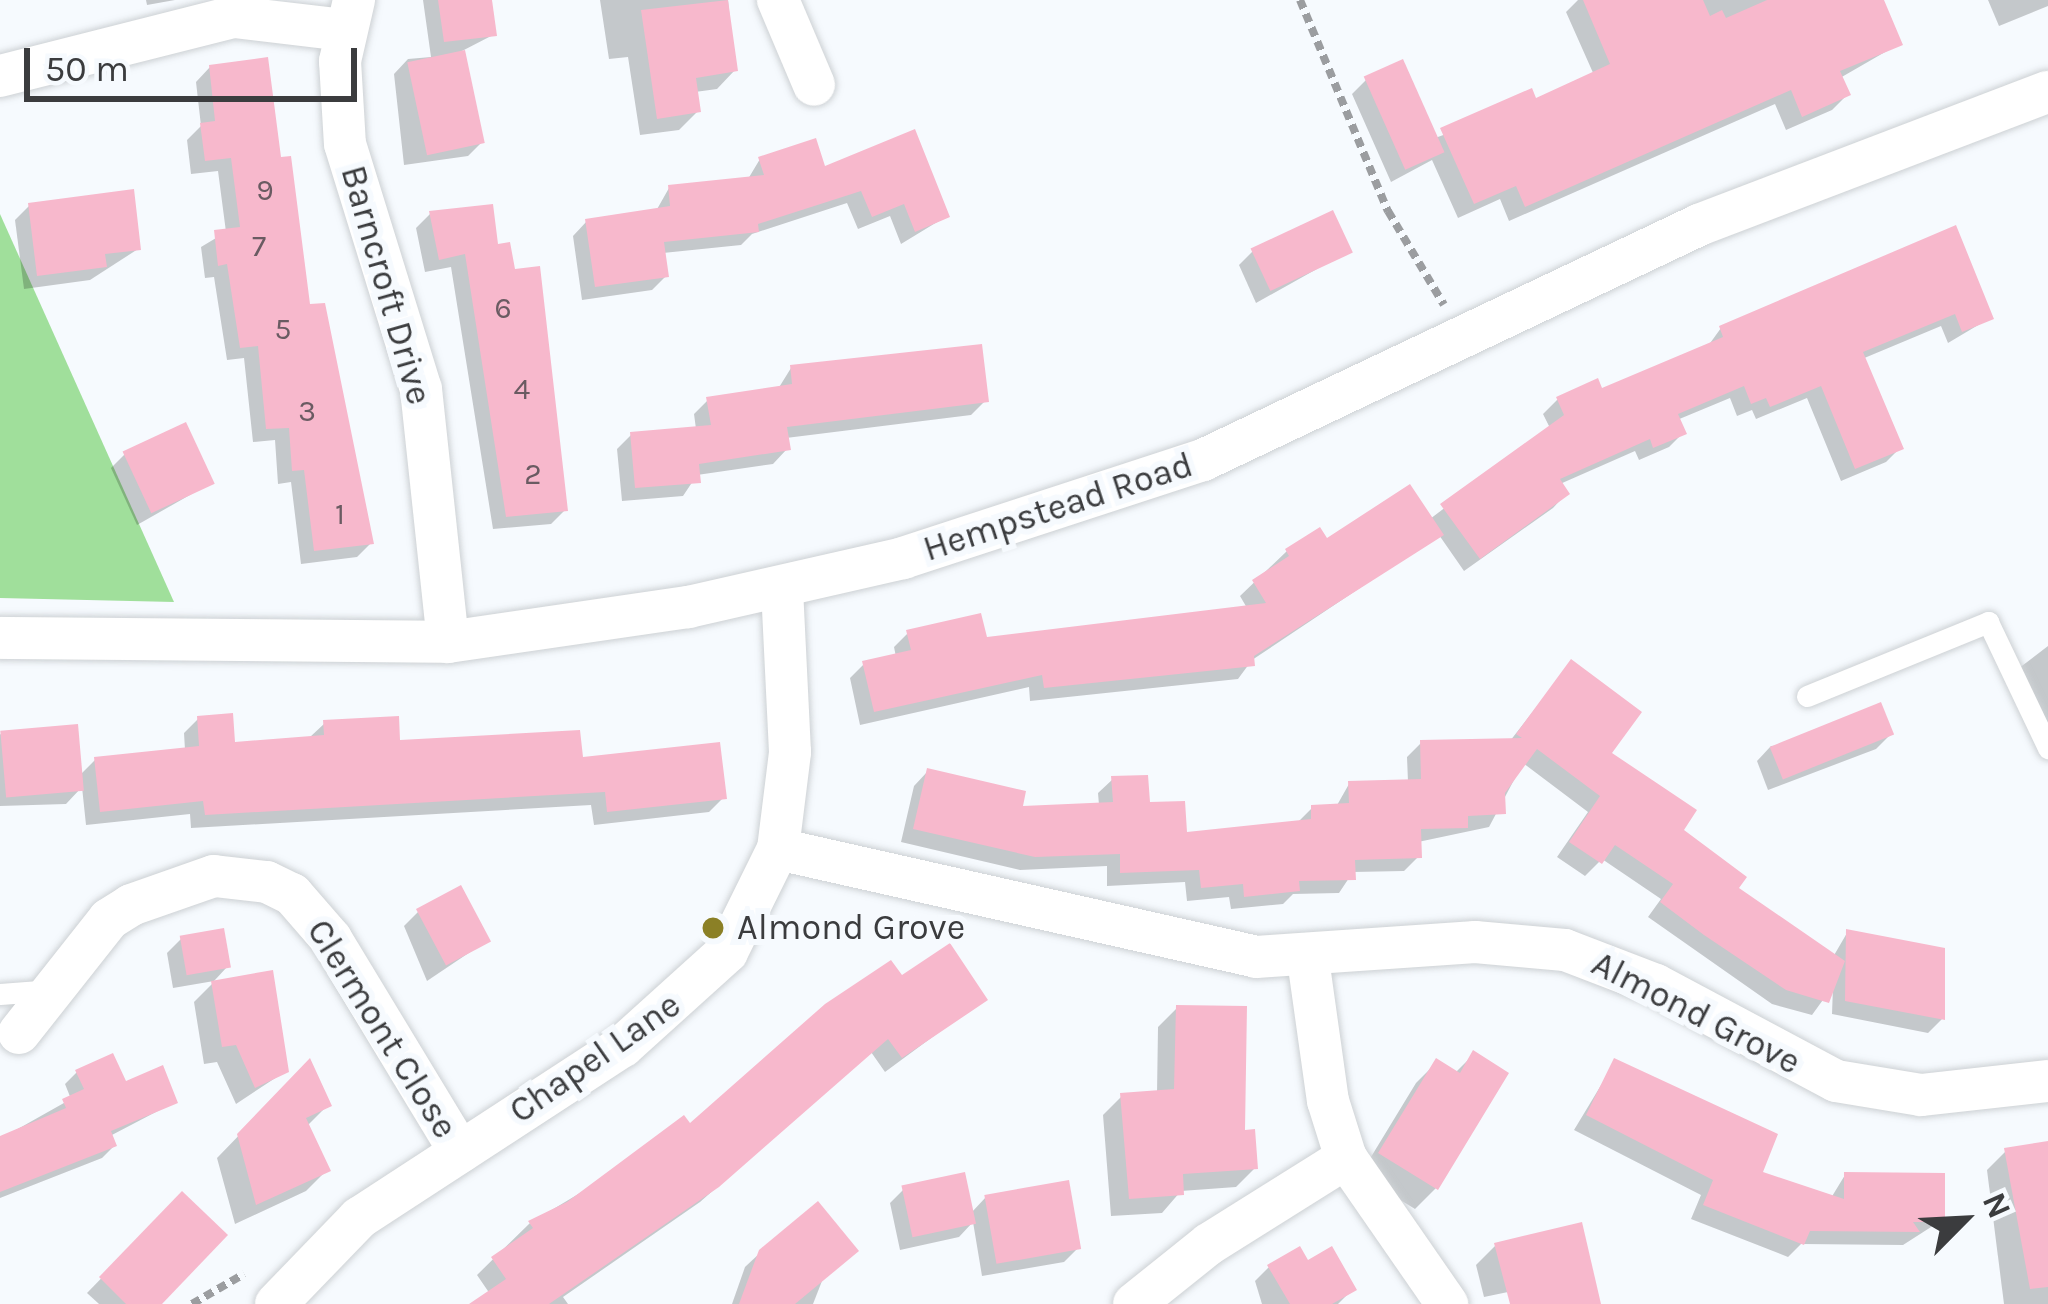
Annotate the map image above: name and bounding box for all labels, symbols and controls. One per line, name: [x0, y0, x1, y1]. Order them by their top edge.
scale bar: [30, 24, 363, 98]
text: 50 m: [45, 48, 129, 90]
street label: Barncroft Drive: [331, 160, 441, 410]
house number: 9: [256, 172, 274, 208]
house number: 7: [252, 228, 266, 264]
house number: 6: [494, 290, 512, 326]
house number: 5: [275, 311, 291, 347]
house number: 4: [514, 371, 530, 407]
house number: 3: [298, 393, 316, 429]
street label: Hempstead Road: [918, 443, 1198, 571]
house number: 2: [524, 456, 542, 492]
house number: 1: [335, 496, 345, 532]
place label: Almond Grove: [737, 906, 965, 950]
street label: Clermont Close: [297, 912, 467, 1146]
marker: Almond Grove: [700, 915, 726, 941]
street label: Almond Grove: [1585, 942, 1807, 1084]
street label: Chapel Lane: [501, 983, 689, 1133]
north arrow: [1904, 1160, 2024, 1280]
text: N: [1975, 1187, 2019, 1224]

